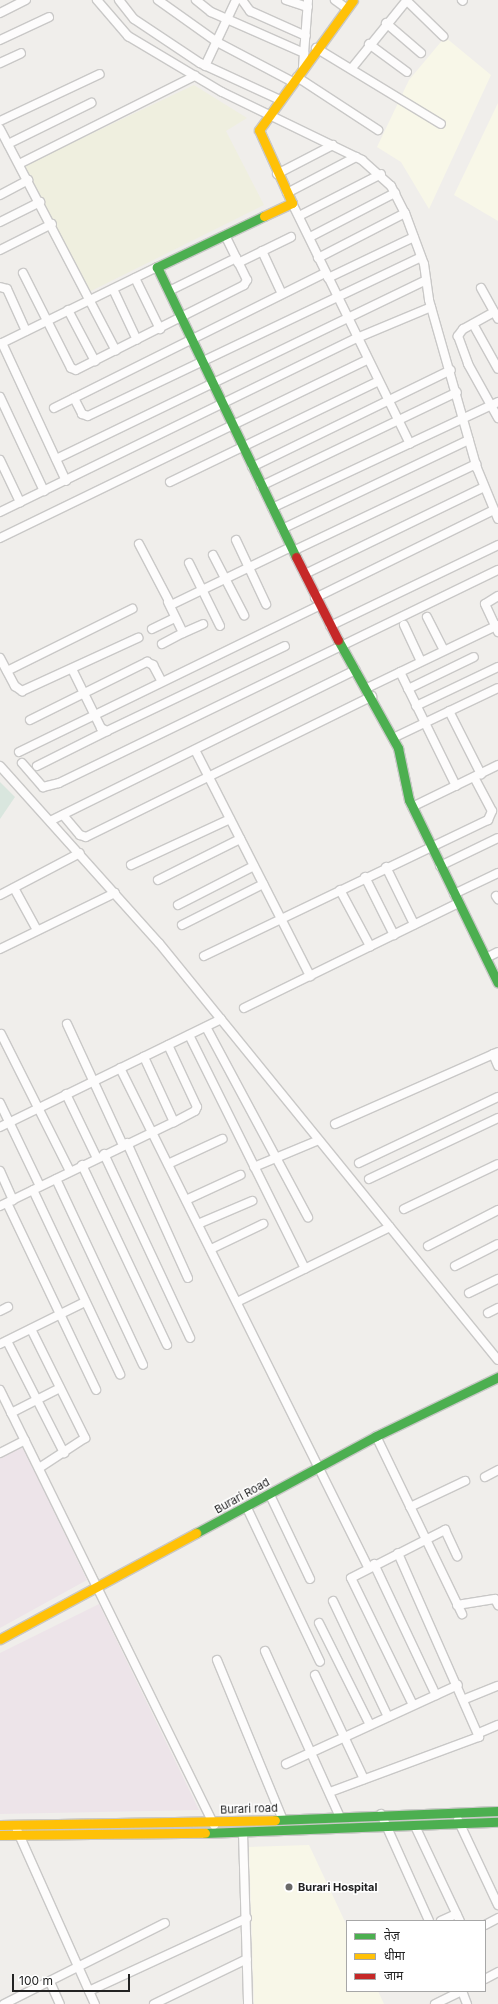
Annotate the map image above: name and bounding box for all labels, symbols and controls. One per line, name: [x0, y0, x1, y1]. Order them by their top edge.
street label: Burari Road: [212, 1476, 272, 1516]
street label: Burari road: [220, 1801, 278, 1817]
place label: Burari Hospital: [298, 1880, 377, 1894]
marker: Burari Hospital: [283, 1881, 295, 1893]
legend: [346, 1920, 486, 1992]
text: तेज़: [384, 1928, 400, 1943]
text: धीमा: [384, 1948, 405, 1963]
scale bar: [14, 1966, 132, 1992]
text: जाम: [384, 1968, 403, 1983]
text: 100 m: [19, 1973, 53, 1988]

